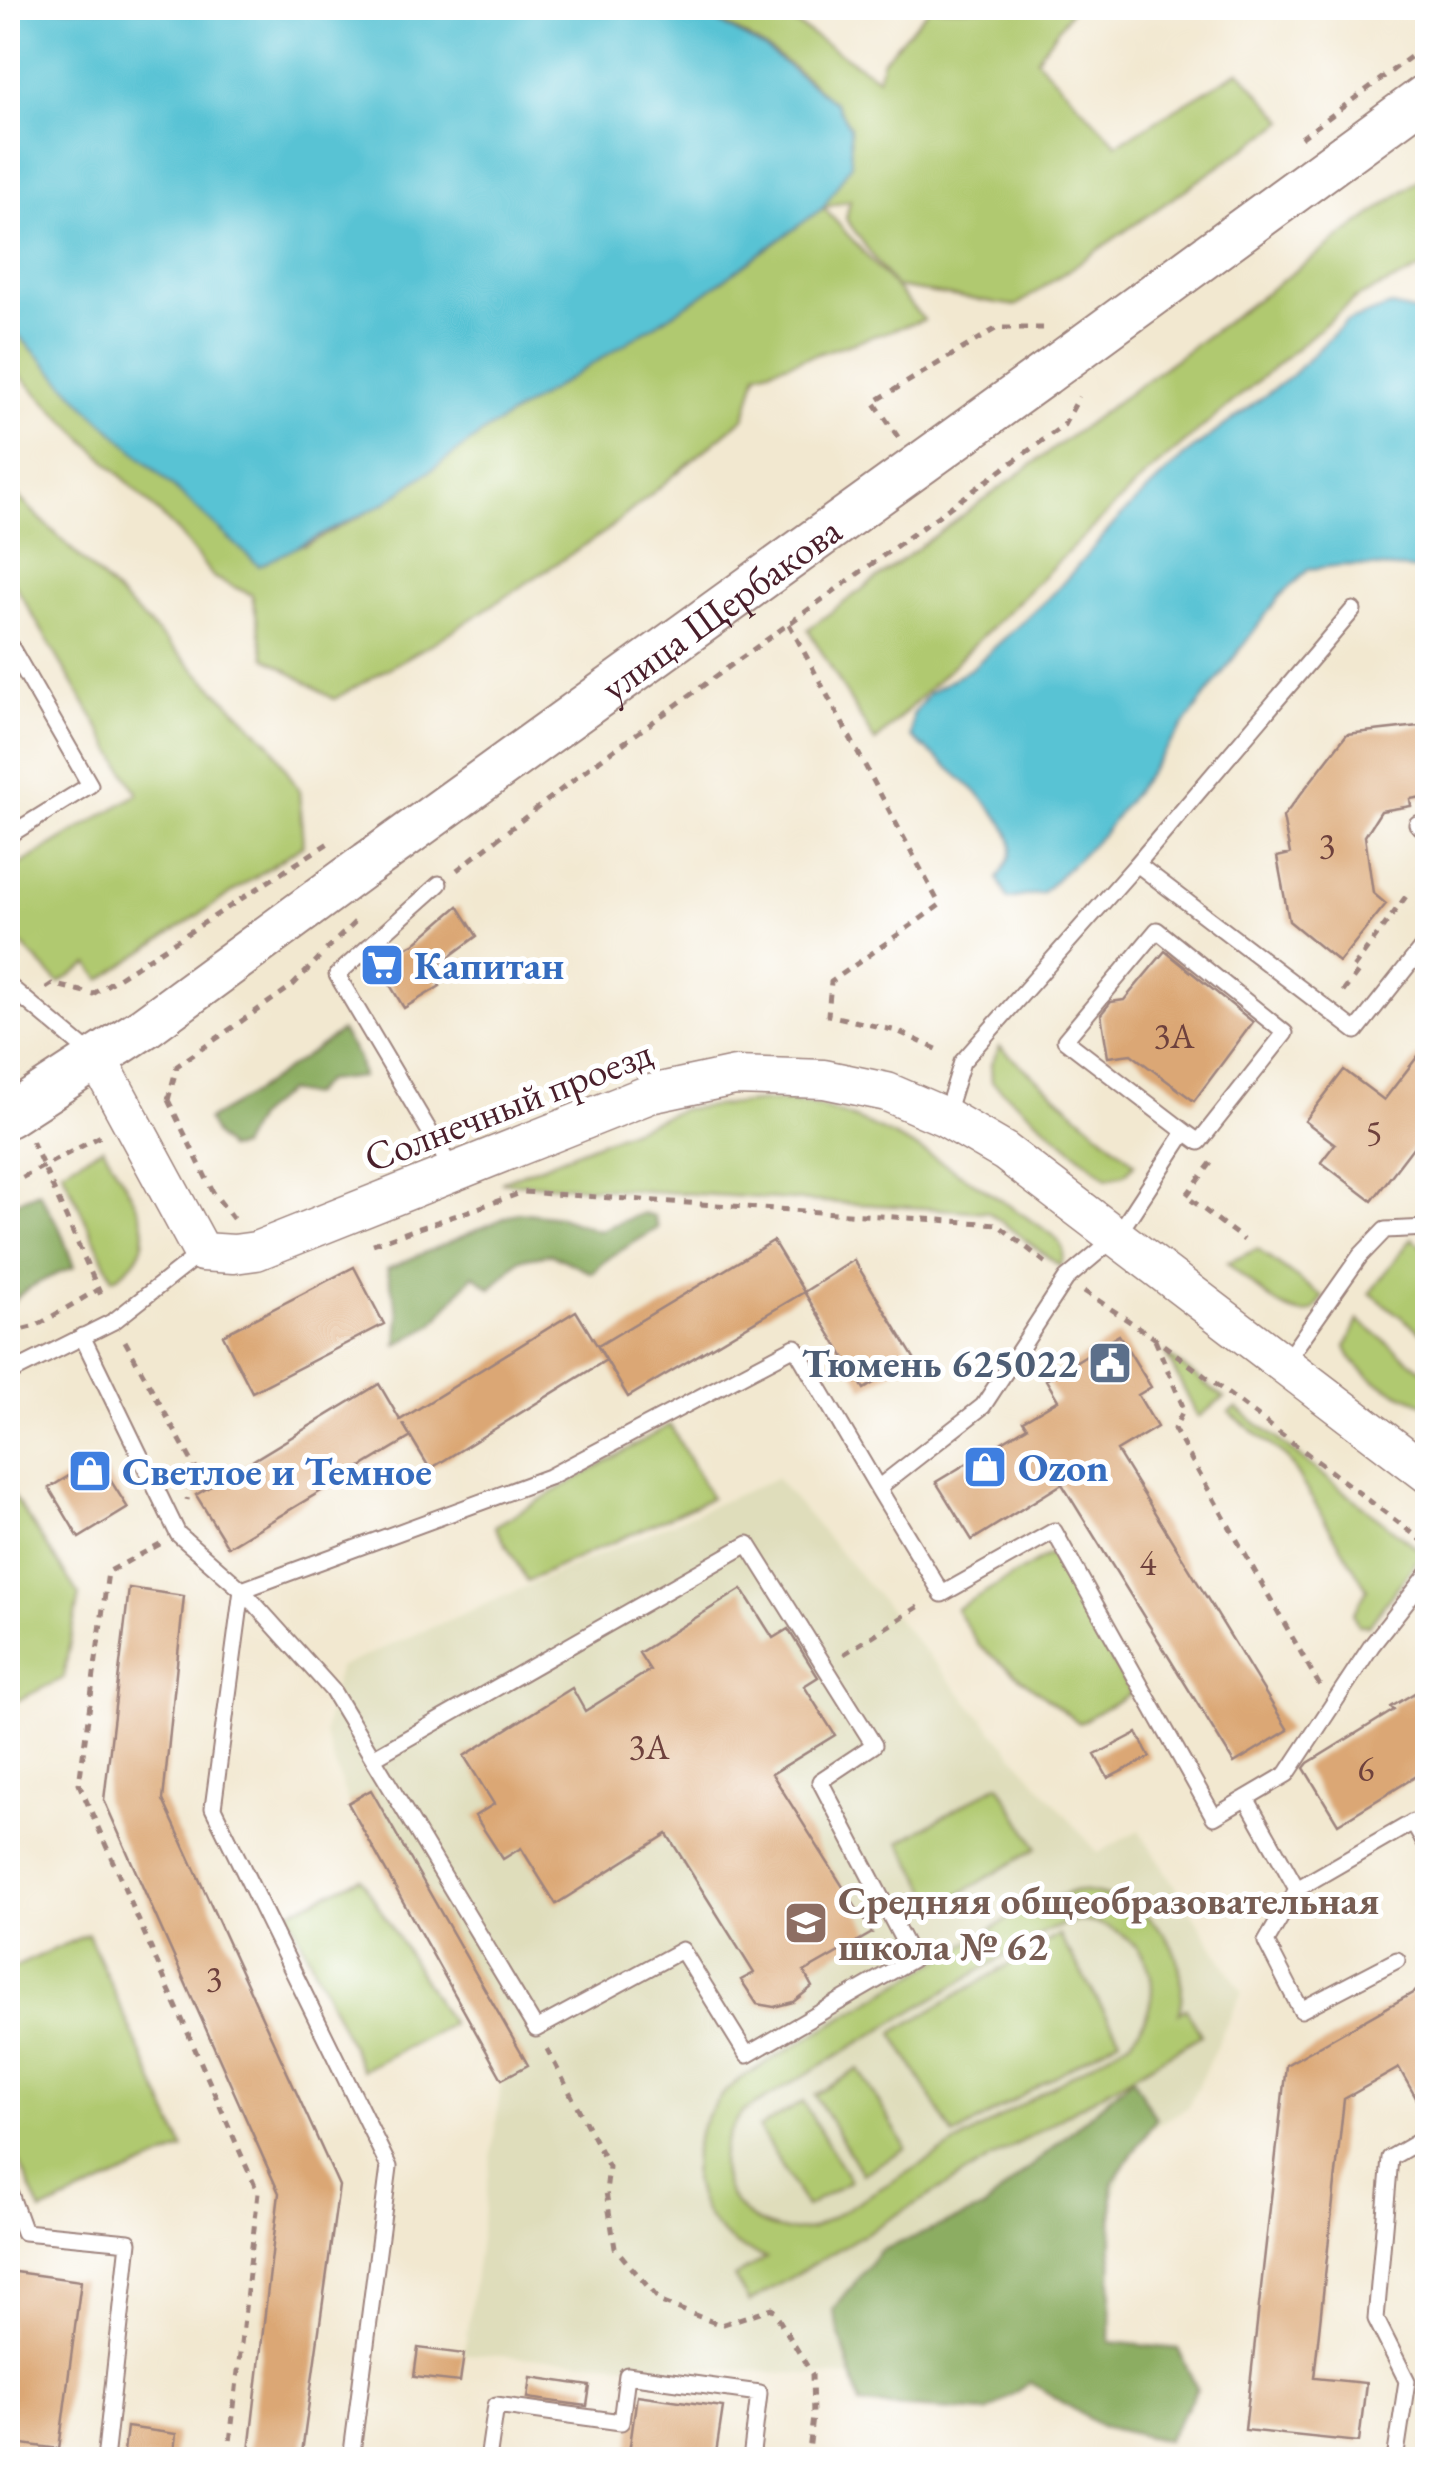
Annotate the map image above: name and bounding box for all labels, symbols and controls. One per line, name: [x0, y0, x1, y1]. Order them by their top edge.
street label: улица Щербакова: [590, 504, 851, 713]
house number: 3: [1319, 823, 1335, 868]
place label: Капитан: [414, 939, 564, 991]
supermarket icon: Капитан: [359, 942, 405, 988]
house number: 3А: [1153, 1013, 1195, 1058]
street label: Солнечный проезд: [357, 1026, 659, 1184]
house number: 5: [1366, 1110, 1382, 1155]
place label: Тюмень 625022: [802, 1337, 1078, 1389]
public building icon: Тюмень 625022: [1087, 1340, 1133, 1386]
place label: Ozon: [1018, 1441, 1109, 1493]
shop icon: Ozon: [962, 1444, 1008, 1490]
place label: Светлое и Темное: [122, 1445, 432, 1497]
shop icon: Светлое и Темное: [67, 1448, 113, 1494]
house number: 4: [1140, 1540, 1157, 1585]
house number: 3А: [628, 1724, 670, 1769]
house number: 6: [1358, 1746, 1374, 1791]
place label: Средняя общеобразовательная школа № 62: [838, 1874, 1379, 1972]
school or university icon: Средняя общеобразовательная школа № 62: [783, 1900, 829, 1946]
house number: 3: [206, 1956, 222, 2001]

